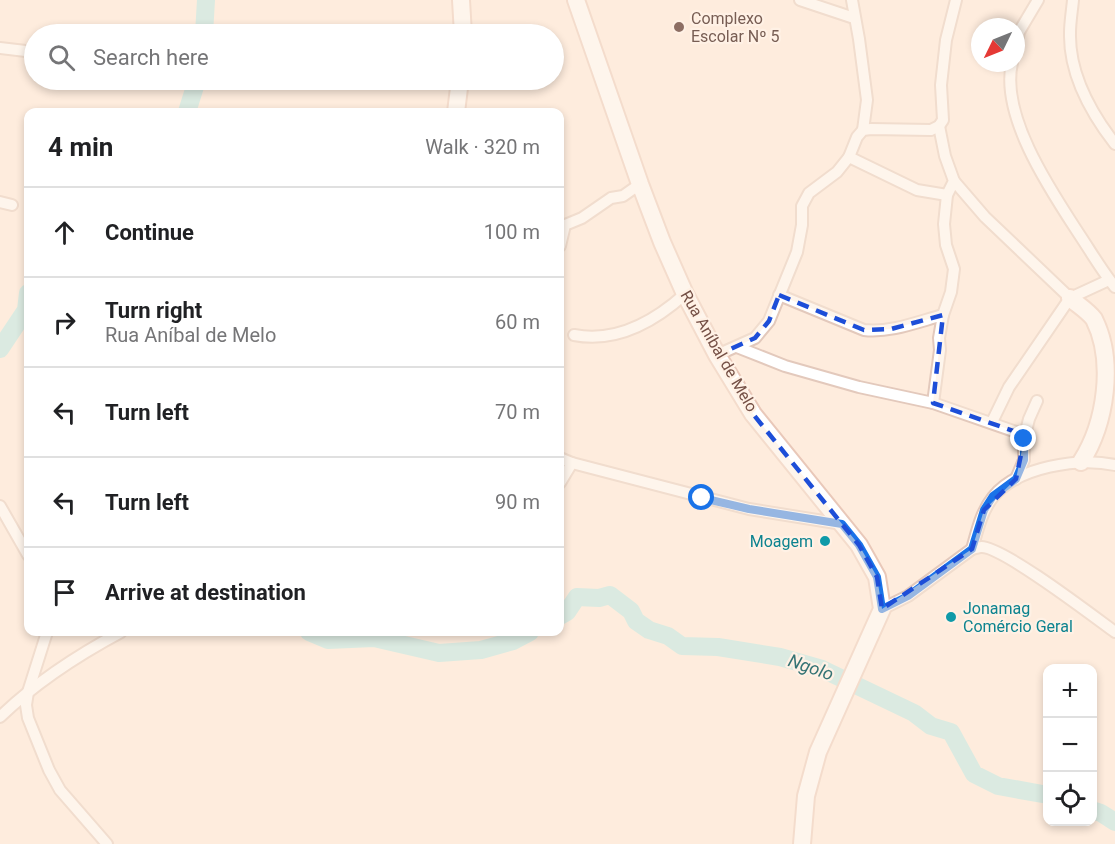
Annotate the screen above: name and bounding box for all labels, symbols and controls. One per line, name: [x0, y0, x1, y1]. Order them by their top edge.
place label: Complexo Escolar Nº 5: [691, 9, 780, 46]
north arrow: [971, 18, 1025, 72]
marker: Complexo Escolar Nº 5: [672, 20, 686, 34]
search box: [24, 24, 564, 90]
icon: search: [45, 41, 78, 74]
text: Search here: [93, 45, 209, 70]
text: 4 min: [48, 132, 113, 162]
text: Walk · 320 m: [425, 135, 540, 159]
icon: ahead: [48, 216, 81, 249]
text: Continue: [105, 220, 194, 245]
text: 100 m: [484, 220, 540, 244]
street label: Rua Aníbal de Melo: [677, 287, 761, 415]
text: Turn right: [105, 298, 202, 323]
icon: right: [48, 306, 81, 339]
text: 60 m: [495, 310, 540, 334]
text: Rua Aníbal de Melo: [105, 323, 276, 347]
icon: left: [48, 396, 81, 429]
text: Turn left: [105, 400, 189, 425]
text: 70 m: [495, 400, 540, 424]
route end: [1010, 425, 1036, 451]
route start: [688, 484, 714, 510]
icon: left: [48, 486, 81, 519]
text: Turn left: [105, 490, 189, 515]
text: 90 m: [495, 490, 540, 514]
place label: Moagem: [750, 532, 813, 551]
marker: Moagem: [818, 534, 832, 548]
icon: arrive: [48, 576, 81, 609]
text: Arrive at destination: [105, 580, 306, 605]
place label: Jonamag Comércio Geral: [963, 599, 1073, 636]
marker: Jonamag Comércio Geral: [944, 610, 958, 624]
water label: Ngolo: [786, 650, 836, 684]
map controls: [1043, 664, 1097, 826]
button: +: [1043, 664, 1097, 718]
button: −: [1043, 718, 1097, 772]
button: locate: [1043, 772, 1097, 826]

